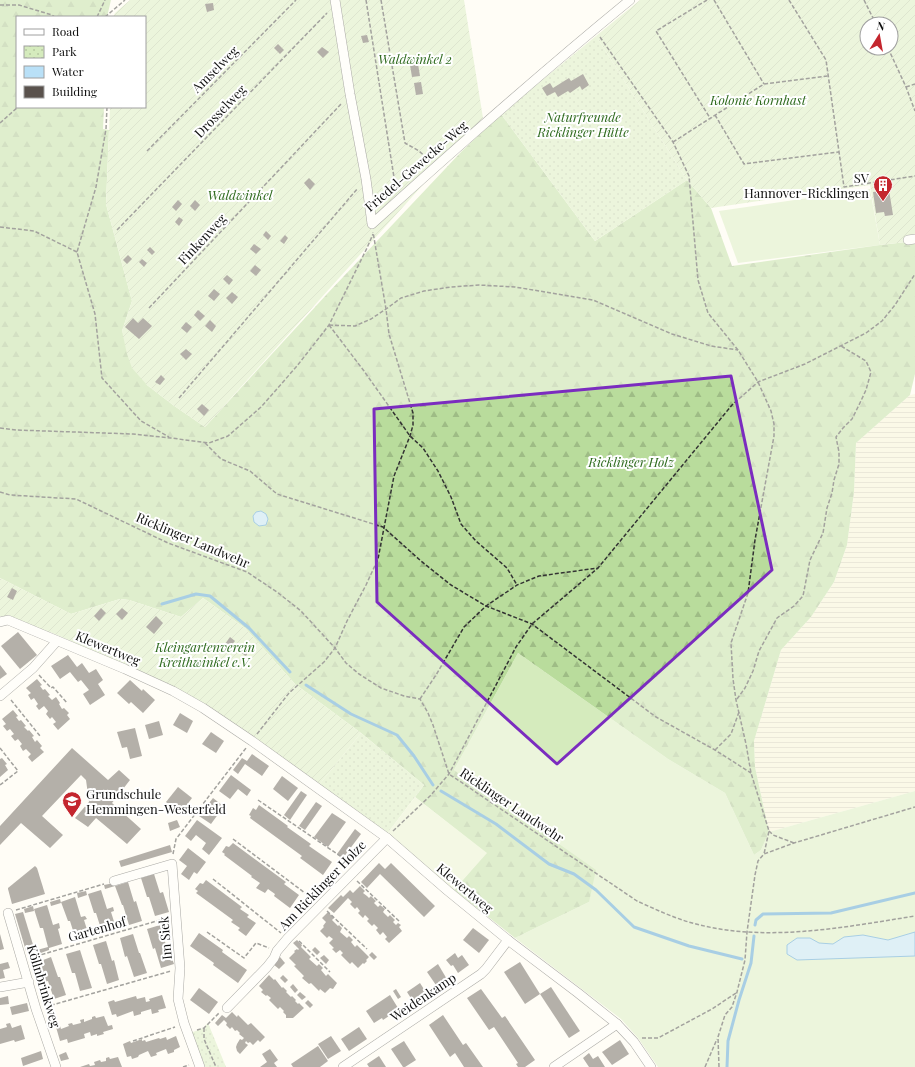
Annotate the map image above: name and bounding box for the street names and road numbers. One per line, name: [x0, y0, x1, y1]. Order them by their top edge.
street label: Amselweg: [187, 42, 242, 96]
street label: Drosselweg: [190, 80, 249, 141]
street label: Friedel-Gewecke-Weg: [361, 116, 471, 215]
street label: Finkenweg: [174, 210, 230, 268]
street label: Ricklinger Landwehr: [134, 508, 253, 571]
street label: Klewertweg: [73, 626, 143, 669]
street label: Ricklinger Landwehr: [457, 763, 568, 846]
street label: Am Ricklinger Holze: [274, 836, 369, 934]
street label: Klewertweg: [433, 859, 497, 916]
street label: Gartenhof: [66, 912, 129, 945]
street label: Im Siek: [154, 915, 175, 961]
street label: Köllnbrinkweg: [24, 942, 65, 1030]
street label: Weidenkamp: [386, 968, 459, 1025]

